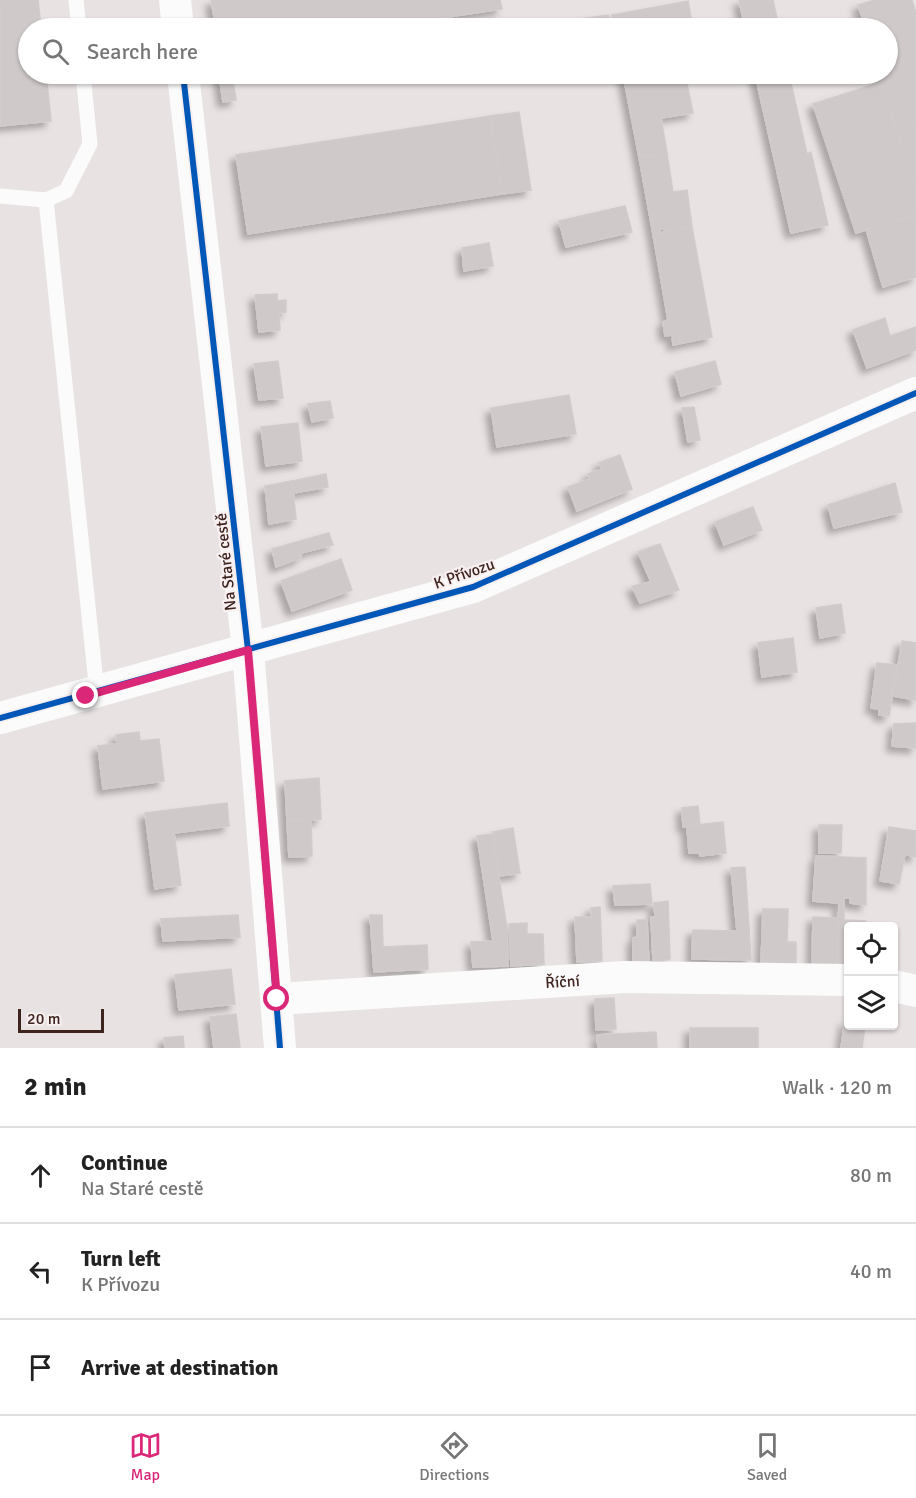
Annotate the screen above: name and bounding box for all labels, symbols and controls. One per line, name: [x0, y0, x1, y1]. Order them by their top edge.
search box: [18, 18, 898, 84]
icon: search: [39, 35, 72, 68]
text: Search here: [87, 38, 198, 65]
street label: Na Staré cestě: [211, 512, 241, 612]
street label: K Přívozu: [431, 554, 497, 594]
route end: [72, 682, 98, 708]
map controls: [844, 922, 898, 1030]
button: locate: [844, 922, 898, 976]
street label: Říční: [545, 971, 581, 993]
button: layers: [844, 976, 898, 1030]
route start: [263, 985, 289, 1011]
scale bar: [18, 1006, 104, 1034]
text: 20 m: [27, 1009, 61, 1029]
text: 2 min: [24, 1071, 87, 1103]
text: Walk · 120 m: [782, 1075, 892, 1100]
text: Continue: [81, 1149, 168, 1176]
icon: ahead: [24, 1159, 57, 1192]
text: 80 m: [850, 1163, 892, 1188]
text: Na Staré cestě: [81, 1176, 204, 1201]
text: Turn left: [81, 1245, 161, 1272]
icon: left: [24, 1255, 57, 1288]
text: 40 m: [850, 1259, 892, 1284]
text: K Přívozu: [81, 1272, 160, 1297]
icon: arrive: [24, 1351, 57, 1384]
text: Arrive at destination: [81, 1354, 278, 1381]
tab: Map: [129, 1429, 162, 1485]
tab: Directions: [419, 1429, 489, 1485]
tab: Saved: [747, 1429, 787, 1485]

